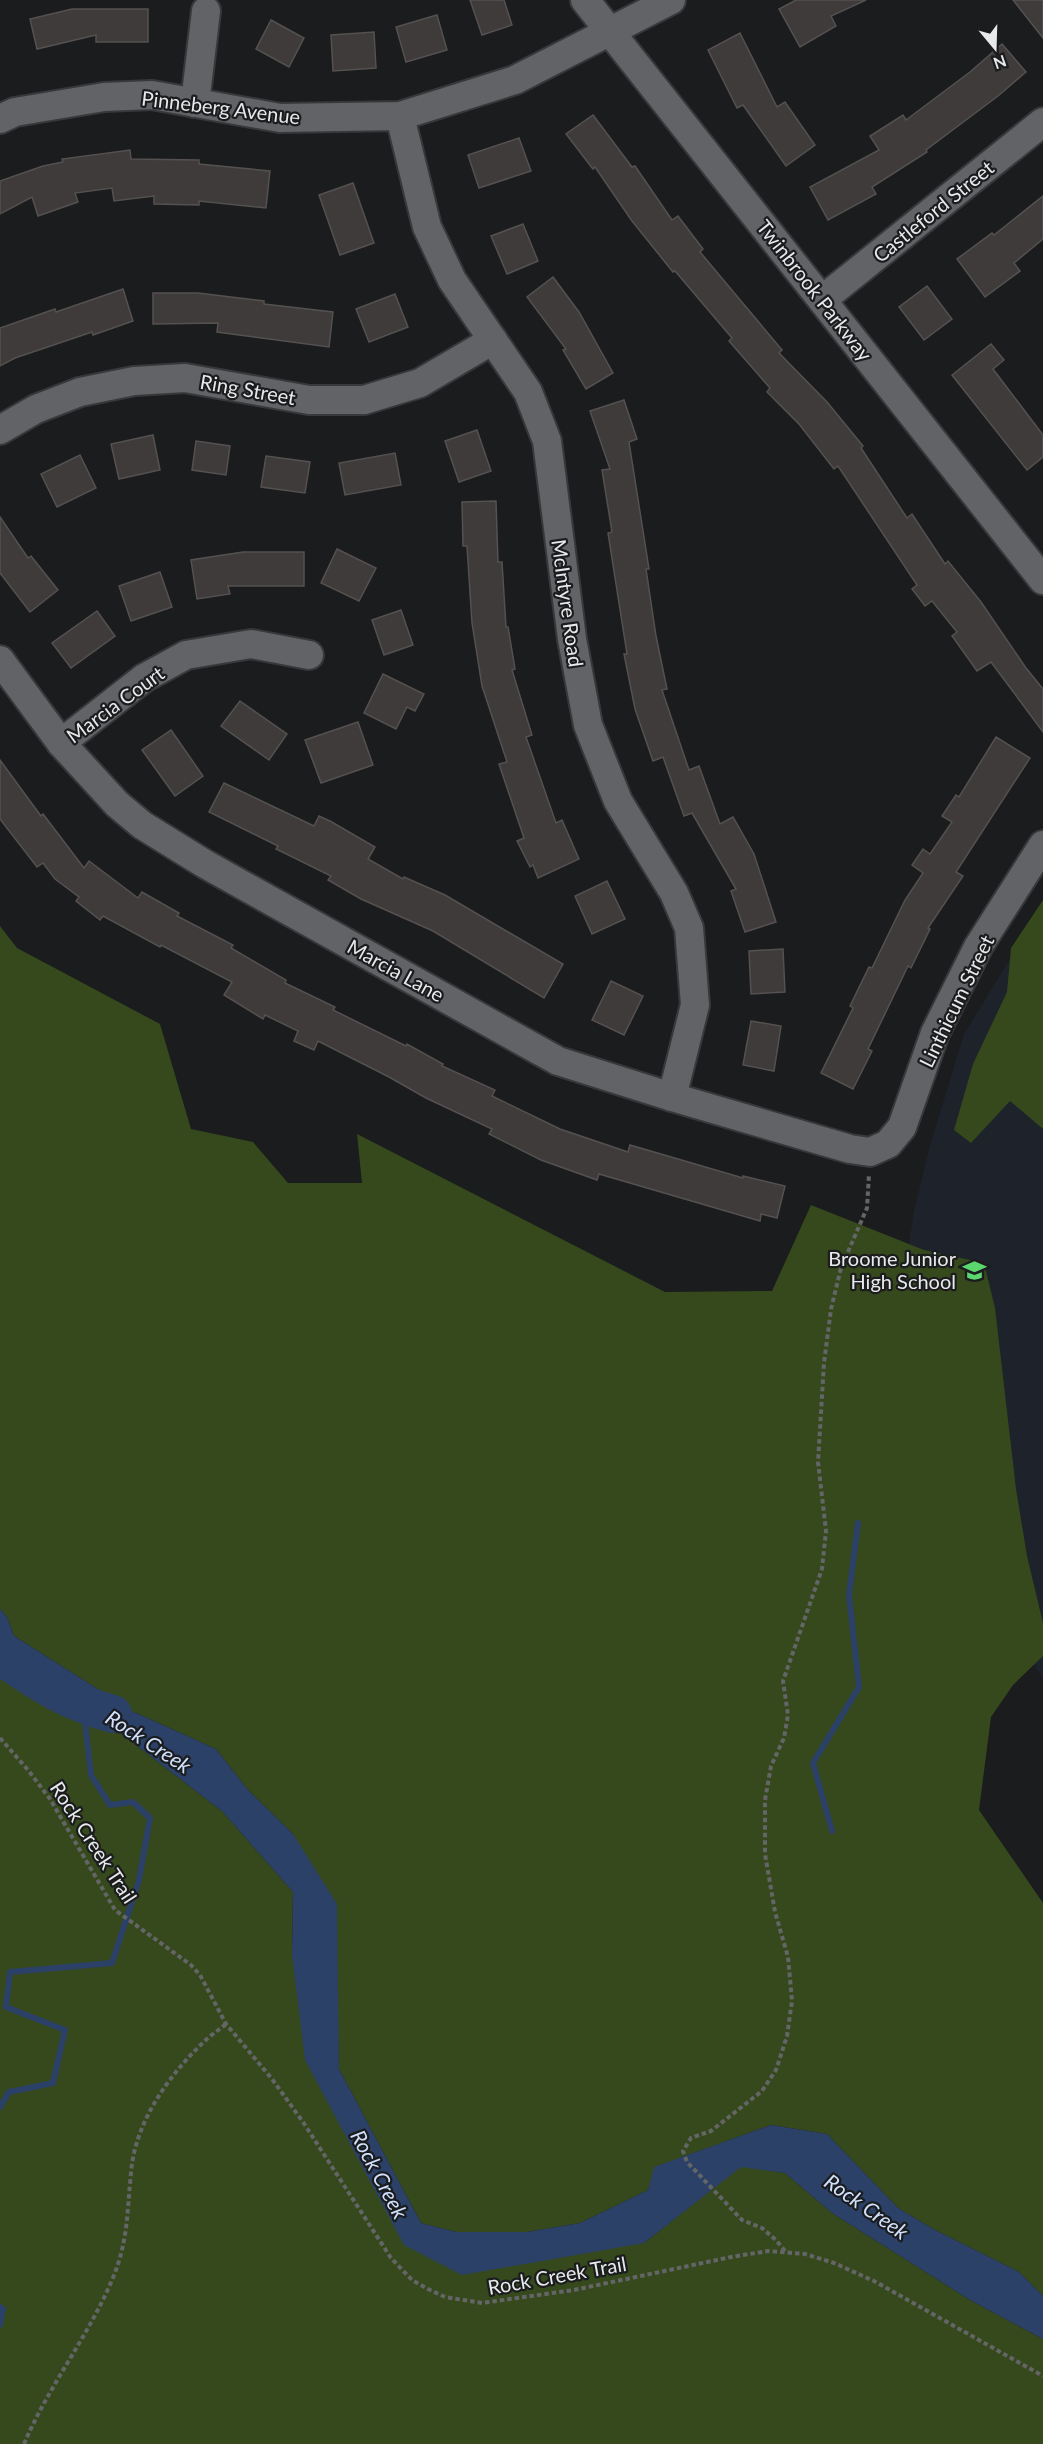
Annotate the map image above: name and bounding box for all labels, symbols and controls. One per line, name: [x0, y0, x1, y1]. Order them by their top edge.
north arrow: [965, 18, 1025, 78]
text: N: [991, 52, 1009, 74]
street label: Pinneberg Avenue: [140, 85, 302, 129]
street label: Castleford Street: [868, 155, 998, 267]
street label: Twinbrook Parkway: [752, 215, 878, 366]
street label: Ring Street: [198, 369, 298, 409]
street label: McIntyre Road: [547, 538, 589, 668]
street label: Marcia Court: [62, 661, 168, 747]
street label: Linthicum Street: [914, 931, 998, 1071]
street label: Marcia Lane: [344, 934, 448, 1006]
place label: Broome Junior High School: [828, 1246, 957, 1293]
school or university icon: Broome Junior High School: [961, 1257, 987, 1283]
water label: Rock Creek: [102, 1704, 197, 1778]
street label: Rock Creek Trail: [46, 1777, 142, 1907]
water label: Rock Creek: [346, 2125, 414, 2223]
water label: Rock Creek: [820, 2168, 915, 2245]
street label: Rock Creek Trail: [486, 2251, 628, 2299]

